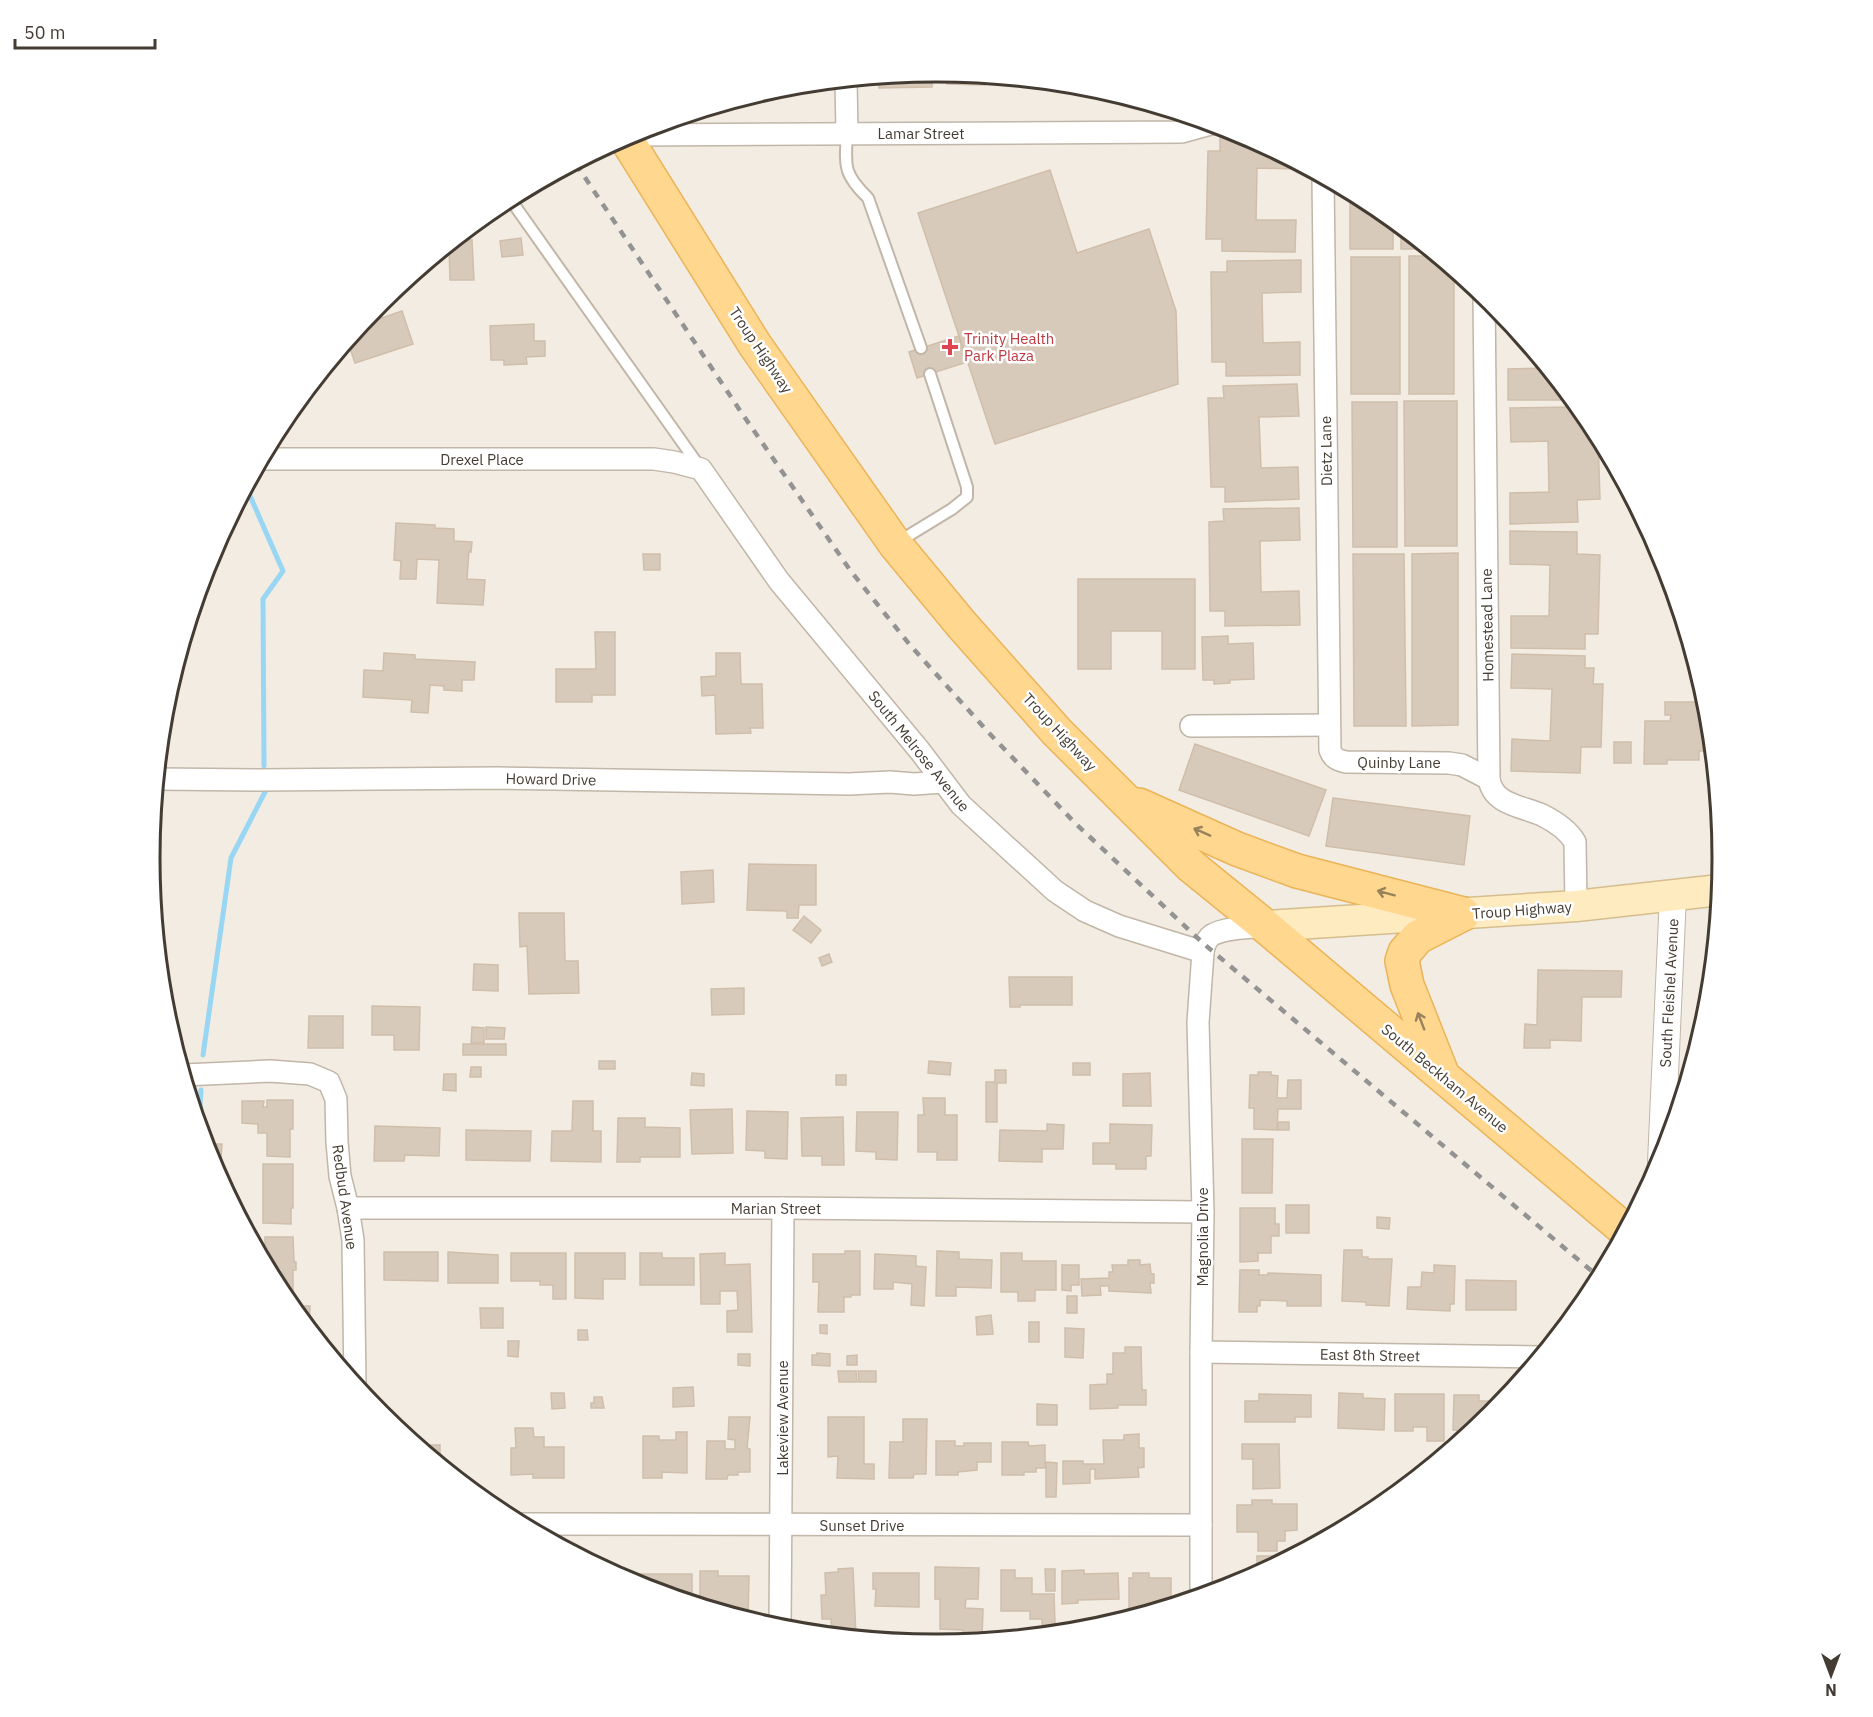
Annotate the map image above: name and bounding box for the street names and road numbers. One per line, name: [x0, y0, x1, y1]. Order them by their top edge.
street label: Lamar Street: [878, 124, 964, 143]
street label: Troup Highway: [725, 303, 797, 397]
street label: Dietz Lane: [1316, 416, 1336, 486]
street label: Drexel Place: [440, 450, 524, 469]
street label: Homestead Lane: [1477, 568, 1497, 682]
street label: South Melrose Avenue: [864, 687, 974, 815]
street label: Troup Highway: [1019, 689, 1101, 775]
street label: Quinby Lane: [1357, 753, 1441, 772]
street label: Howard Drive: [505, 769, 597, 789]
street label: Troup Highway: [1471, 897, 1573, 923]
street label: South Fleishel Avenue: [1656, 918, 1682, 1068]
street label: South Beckham Avenue: [1378, 1019, 1512, 1137]
street label: Redbud Avenue: [328, 1143, 362, 1251]
street label: Magnolia Drive: [1193, 1187, 1212, 1287]
street label: Marian Street: [731, 1199, 821, 1218]
street label: East 8th Street: [1320, 1345, 1420, 1365]
street label: Lakeview Avenue: [773, 1360, 792, 1476]
street label: Sunset Drive: [820, 1516, 904, 1535]

